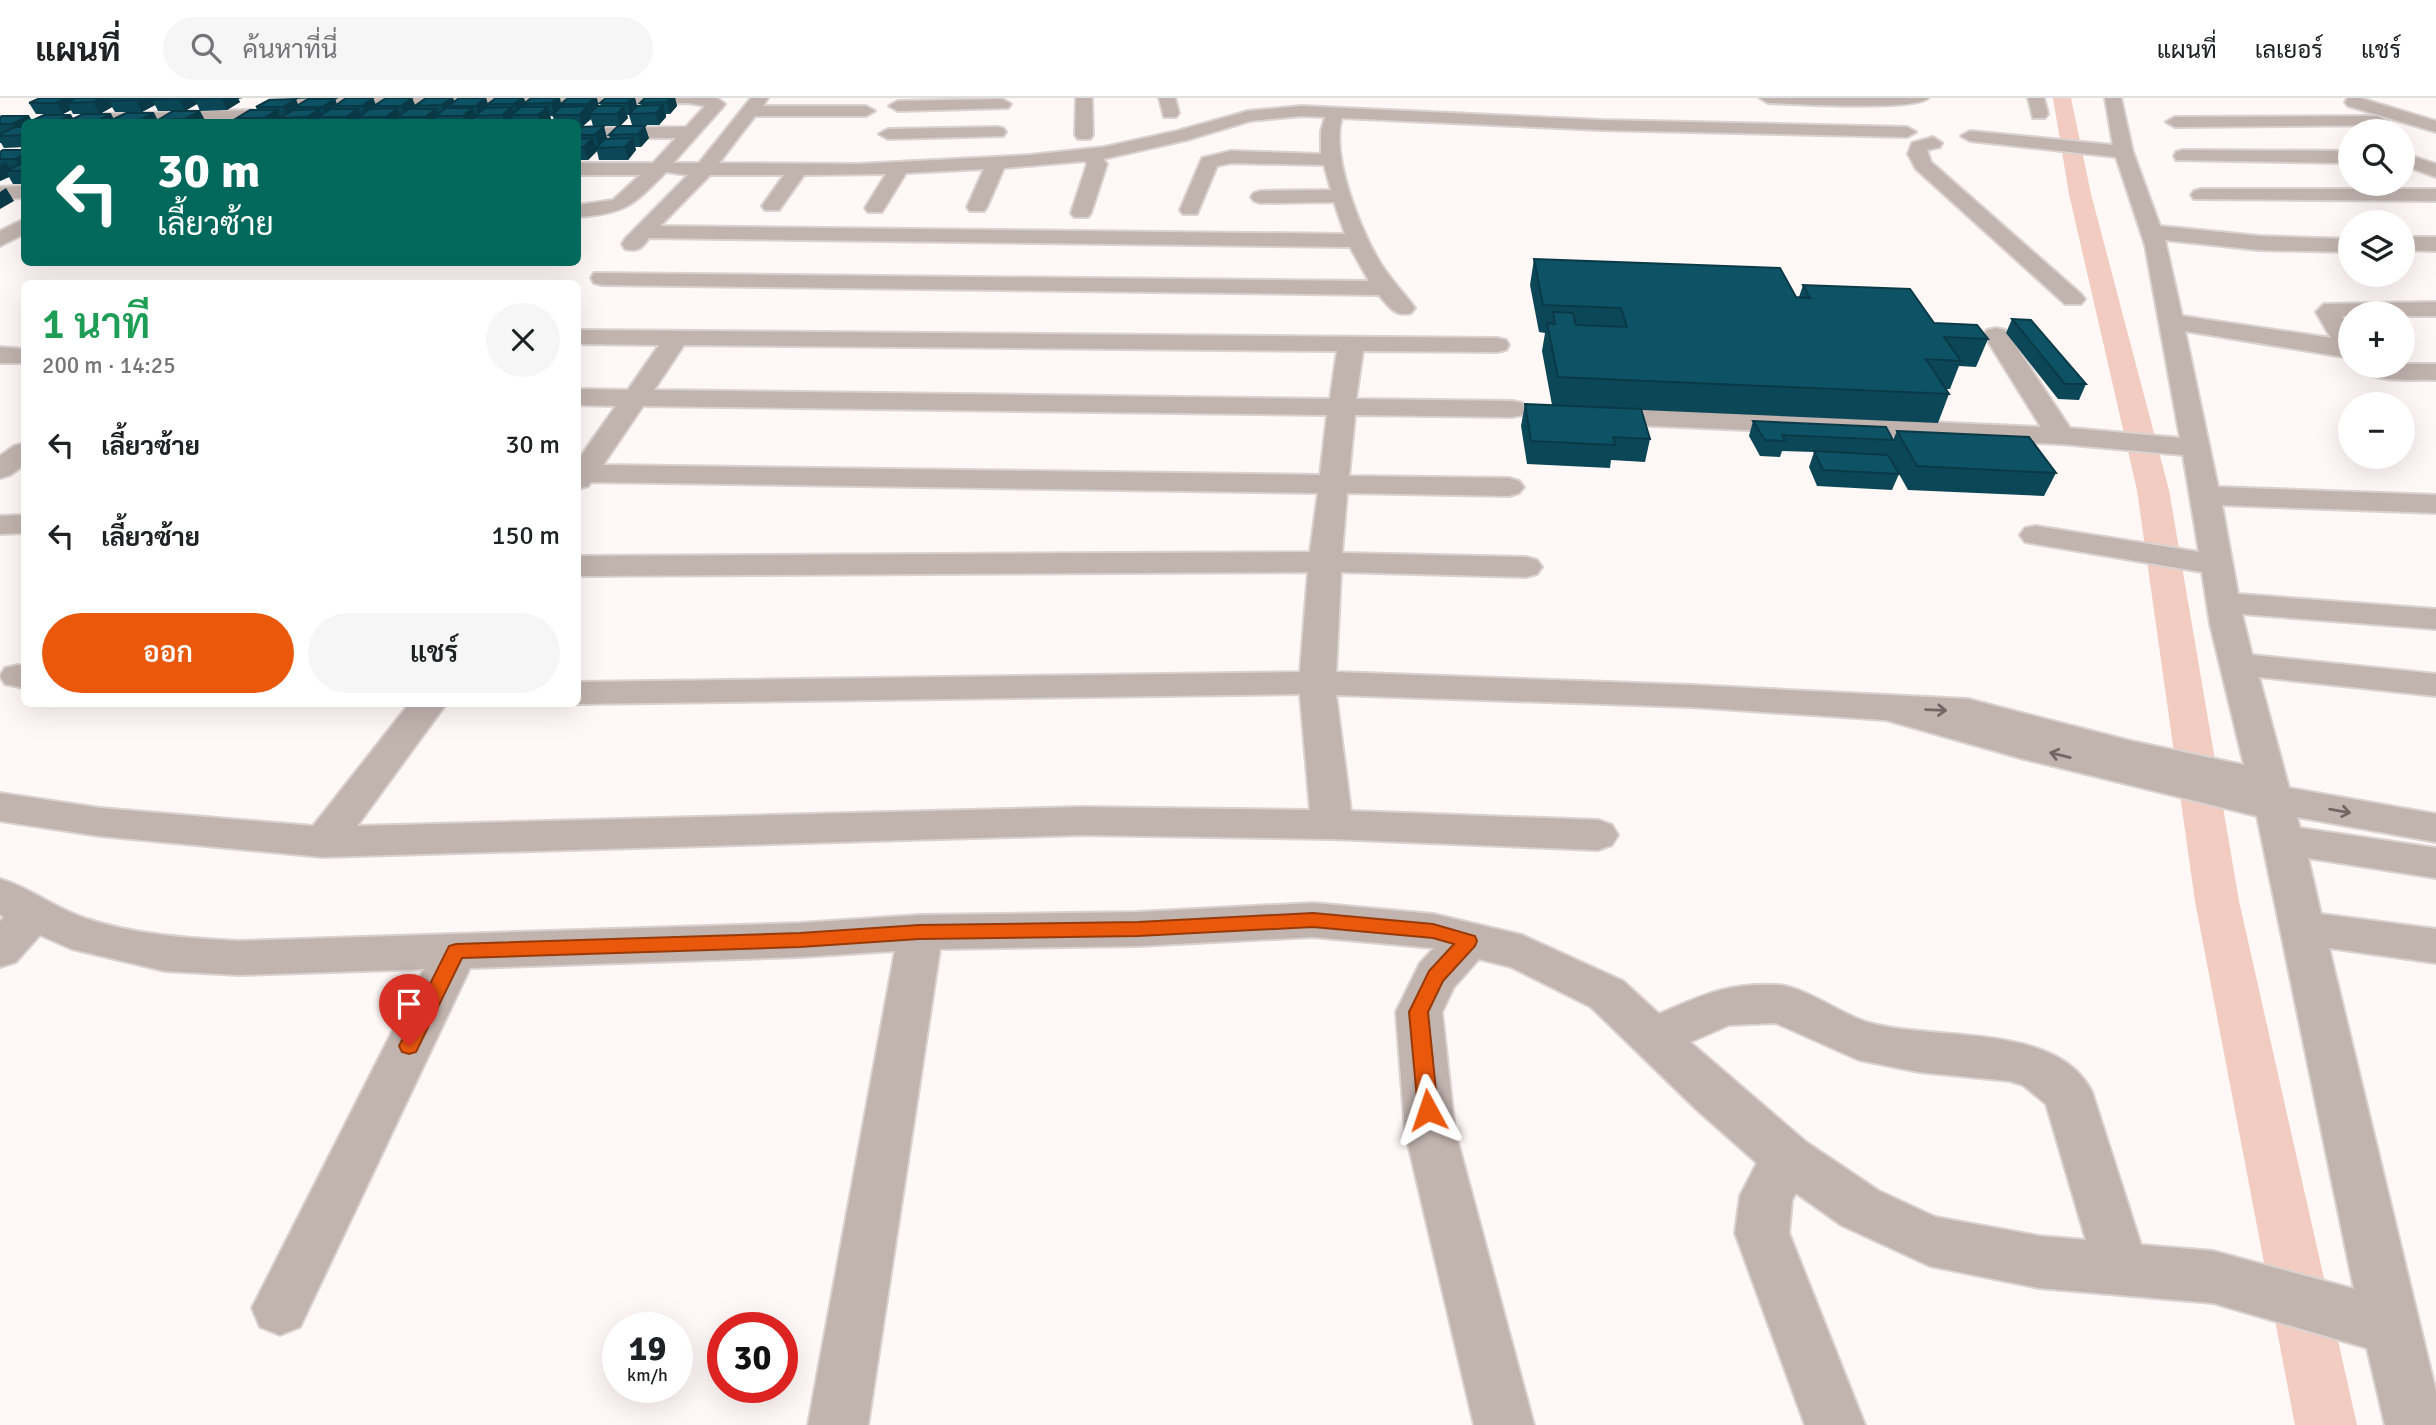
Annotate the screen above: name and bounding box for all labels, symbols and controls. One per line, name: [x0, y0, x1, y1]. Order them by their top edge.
search box: [163, 17, 653, 80]
icon: search: [187, 29, 225, 67]
text: แผนที่: [35, 30, 121, 71]
text: ค้นหาที่นี่: [243, 34, 338, 66]
text: แผนที่: [2157, 35, 2217, 65]
text: เลเยอร์: [2255, 35, 2323, 65]
text: แชร์: [2361, 35, 2401, 65]
map controls: [2338, 119, 2415, 469]
button: search: [2338, 119, 2415, 196]
text: 30 m: [157, 141, 260, 201]
icon: left: [42, 147, 133, 238]
text: เลี้ยวซ้าย: [157, 205, 274, 244]
button: layers: [2338, 210, 2415, 287]
text: 1 นาที: [42, 299, 150, 350]
button: +: [2338, 301, 2415, 378]
button: close: [486, 303, 560, 377]
text: 200 m · 14:25: [42, 351, 176, 380]
button: −: [2338, 392, 2415, 469]
icon: left: [42, 426, 80, 464]
text: 30 m: [505, 429, 560, 461]
text: เลี้ยวซ้าย: [101, 431, 200, 463]
icon: left: [42, 517, 80, 555]
text: 150 m: [491, 520, 560, 552]
text: เลี้ยวซ้าย: [101, 522, 200, 554]
button: ออก: [42, 613, 294, 693]
button: แชร์: [308, 613, 560, 693]
one-way arrow: [1924, 703, 1947, 716]
one-way arrow: [2049, 748, 2072, 761]
one-way arrow: [2328, 805, 2351, 818]
pin: [379, 974, 439, 1046]
icon: arrive: [390, 985, 428, 1023]
position arrow: [1391, 1073, 1465, 1147]
speed limit sign: 30: [707, 1312, 798, 1403]
text: 19: [629, 1327, 666, 1370]
text: km/h: [627, 1364, 668, 1386]

